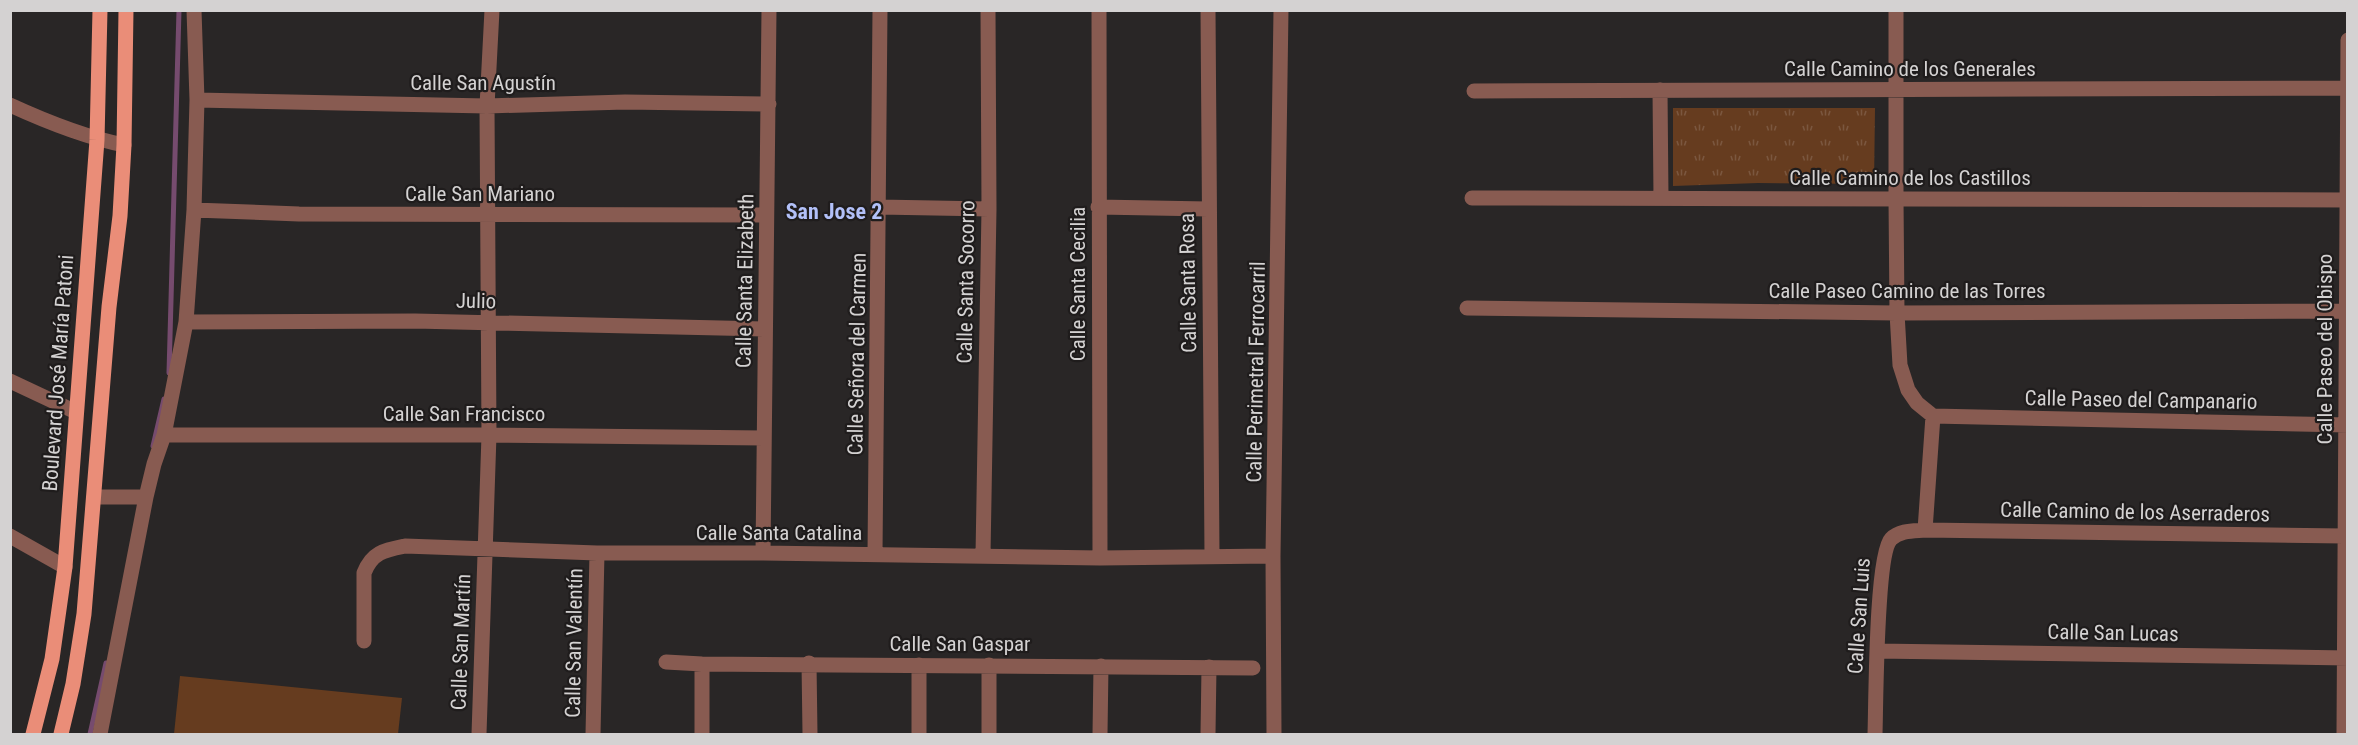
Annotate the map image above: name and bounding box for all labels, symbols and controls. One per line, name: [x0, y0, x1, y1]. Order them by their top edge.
street label: Calle Camino de los Generales: [1784, 57, 2036, 81]
street label: Calle San Agustín: [410, 71, 556, 95]
street label: Calle Camino de los Castillos: [1789, 166, 2031, 190]
street label: Calle San Mariano: [405, 182, 555, 206]
street label: Calle Santa Elizabeth: [731, 194, 759, 368]
district label: San Jose 2: [786, 199, 882, 224]
street label: Calle Santa Socorro: [953, 200, 979, 364]
street label: Calle Santa Cecilia: [1066, 207, 1090, 361]
street label: Calle Santa Rosa: [1175, 213, 1201, 353]
street label: Calle Señora del Carmen: [843, 252, 871, 456]
street label: Boulevard José María Patoni: [38, 254, 78, 492]
street label: Calle Paseo del Obispo: [2313, 254, 2337, 444]
street label: Calle Perimetral Ferrocarril: [1242, 261, 1270, 483]
street label: Calle Paseo Camino de las Torres: [1768, 279, 2046, 303]
street label: Julio: [456, 289, 496, 313]
street label: Calle Paseo del Campanario: [2024, 386, 2258, 414]
street label: Calle San Francisco: [383, 402, 545, 426]
street label: Calle Camino de los Aserraderos: [2000, 498, 2270, 526]
street label: Calle Santa Catalina: [696, 521, 862, 545]
street label: Calle San Luis: [1843, 557, 1875, 675]
street label: Calle San Valentín: [561, 568, 587, 718]
street label: Calle San Martín: [447, 573, 475, 711]
street label: Calle San Lucas: [2047, 620, 2179, 646]
street label: Calle San Gaspar: [889, 632, 1031, 656]

